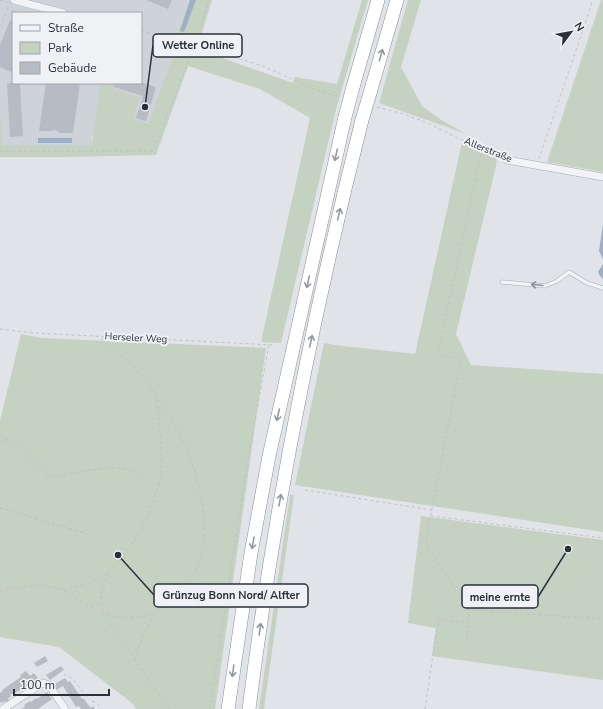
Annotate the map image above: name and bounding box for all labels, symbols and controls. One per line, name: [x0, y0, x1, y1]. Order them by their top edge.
legend: [12, 12, 142, 84]
north arrow: [551, 12, 591, 52]
text: N: [571, 19, 588, 34]
text: Straße: [48, 20, 84, 36]
callout: Wetter Online: [153, 34, 242, 57]
text: Wetter Online: [162, 38, 234, 53]
text: Park: [48, 40, 73, 56]
one-way arrow: [378, 49, 385, 62]
text: Gebäude: [48, 60, 97, 76]
street label: Allerstraße: [462, 134, 514, 166]
one-way arrow: [332, 148, 340, 161]
one-way arrow: [336, 208, 344, 221]
one-way arrow: [303, 275, 311, 288]
one-way arrow: [531, 282, 544, 289]
street label: Herseler Weg: [104, 329, 168, 347]
one-way arrow: [307, 334, 315, 347]
one-way arrow: [273, 409, 281, 422]
one-way arrow: [276, 494, 284, 507]
one-way arrow: [249, 536, 257, 549]
callout: Grünzug Bonn Nord/ Alfter: [154, 584, 308, 607]
callout: meine ernte: [462, 585, 538, 608]
text: Grünzug Bonn Nord/ Alfter: [162, 588, 301, 603]
text: meine ernte: [470, 590, 530, 605]
one-way arrow: [256, 623, 264, 636]
one-way arrow: [229, 664, 237, 677]
scale bar: [14, 671, 109, 697]
text: 100 m: [20, 677, 55, 693]

